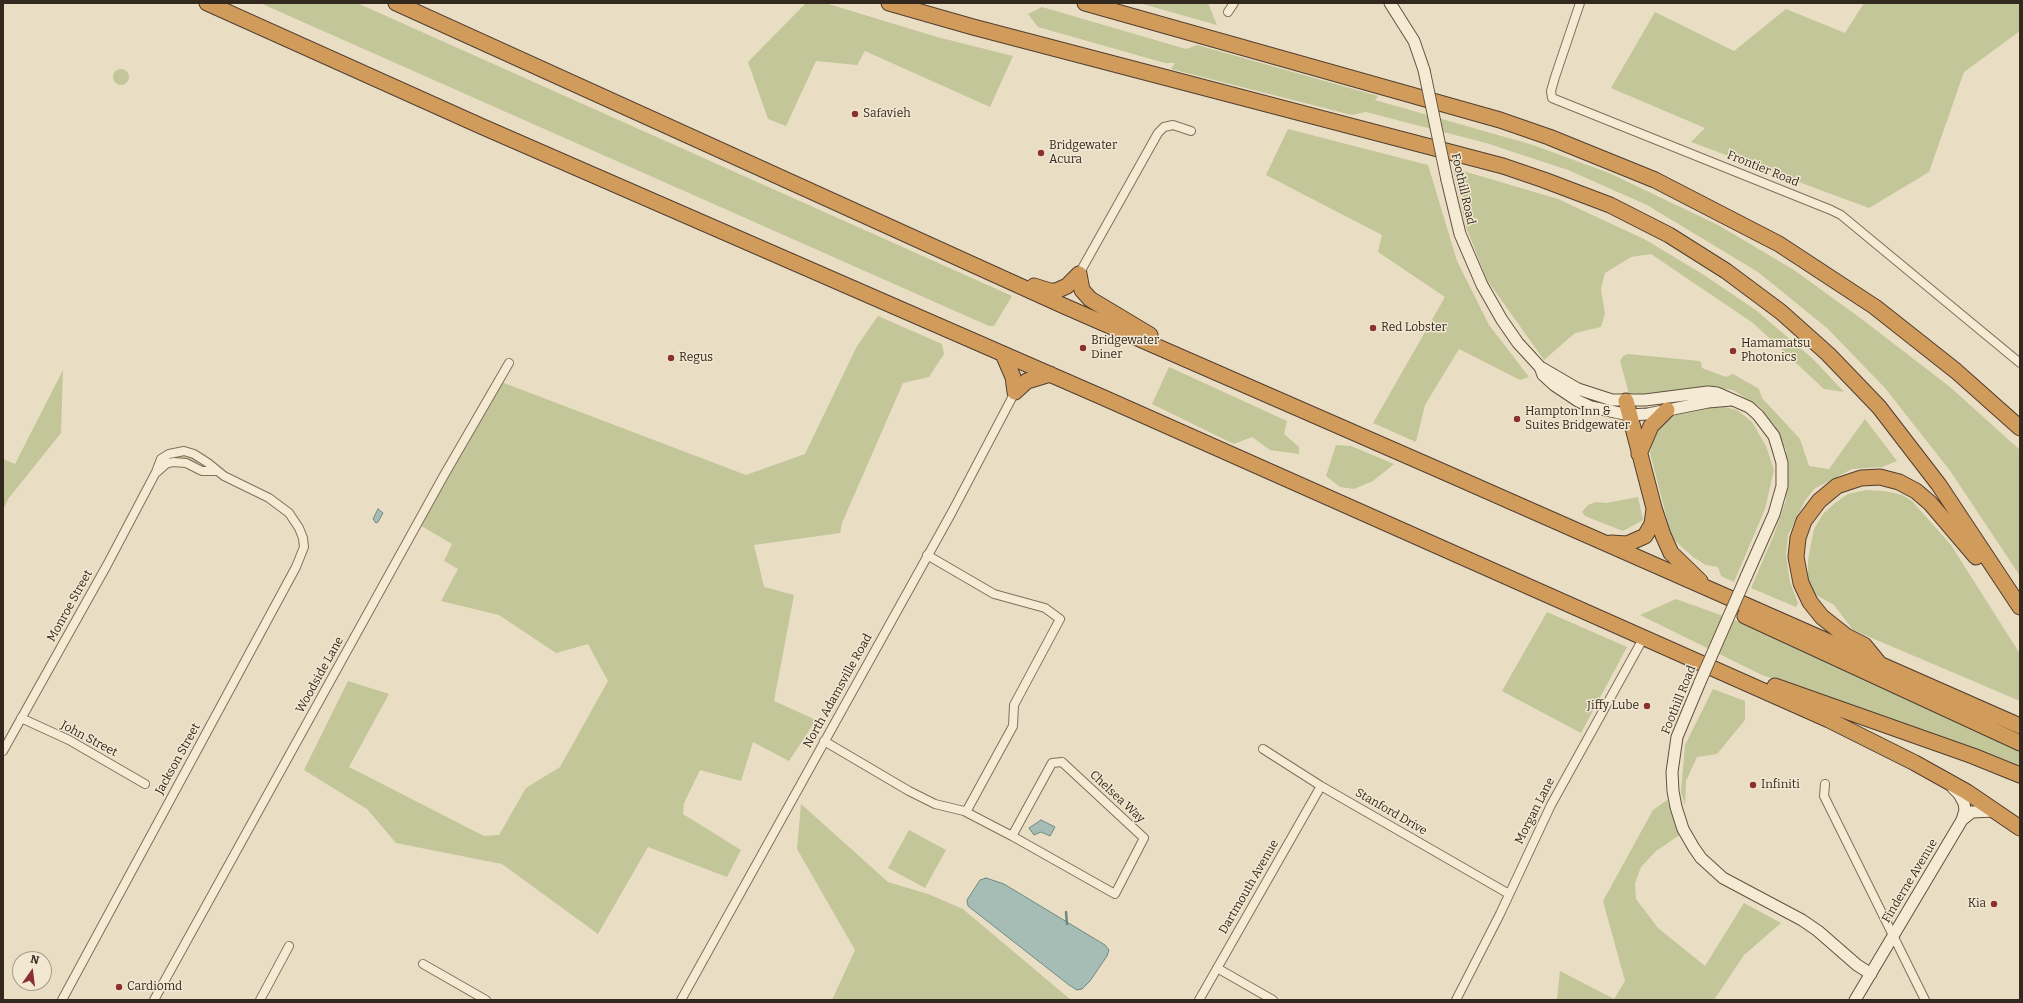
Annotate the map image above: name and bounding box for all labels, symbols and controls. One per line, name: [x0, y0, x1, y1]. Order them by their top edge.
place label: Safavieh: [863, 107, 911, 121]
marker: Safavieh: [850, 109, 860, 119]
place label: Bridgewater Acura: [1049, 139, 1117, 167]
marker: Bridgewater Acura: [1036, 148, 1046, 158]
street label: Frontier Road: [1725, 148, 1801, 190]
street label: Foothill Road: [1448, 152, 1478, 226]
place label: Red Lobster: [1381, 321, 1447, 335]
marker: Red Lobster: [1368, 323, 1378, 333]
place label: Bridgewater Diner: [1091, 334, 1159, 362]
place label: Hamamatsu Photonics: [1741, 337, 1810, 365]
marker: Bridgewater Diner: [1078, 343, 1088, 353]
marker: Hamamatsu Photonics: [1728, 346, 1738, 356]
place label: Regus: [679, 351, 713, 365]
marker: Regus: [666, 353, 676, 363]
place label: Hampton Inn & Suites Bridgewater: [1525, 405, 1630, 433]
marker: Hampton Inn & Suites Bridgewater: [1512, 414, 1522, 424]
street label: Monroe Street: [44, 568, 96, 644]
street label: North Adamsville Road: [801, 631, 875, 751]
street label: Woodside Lane: [293, 634, 347, 716]
street label: Foothill Road: [1659, 664, 1699, 736]
place label: Jiffy Lube: [1587, 699, 1639, 713]
marker: Jiffy Lube: [1642, 701, 1652, 711]
street label: John Street: [58, 718, 120, 760]
street label: Jackson Street: [153, 721, 203, 797]
street label: Chelsea Way: [1087, 768, 1147, 826]
street label: Morgan Lane: [1512, 775, 1558, 847]
place label: Infiniti: [1761, 778, 1800, 792]
marker: Infiniti: [1748, 780, 1758, 790]
street label: Stanford Drive: [1353, 786, 1429, 838]
street label: Finderne Avenue: [1879, 836, 1941, 926]
street label: Dartmouth Avenue: [1216, 837, 1282, 937]
place label: Kia: [1968, 897, 1986, 911]
marker: Kia: [1989, 899, 1999, 909]
north arrow: [12, 951, 52, 991]
text: N: [29, 953, 40, 967]
place label: Cardiomd: [127, 980, 182, 994]
marker: Cardiomd: [114, 982, 124, 992]

